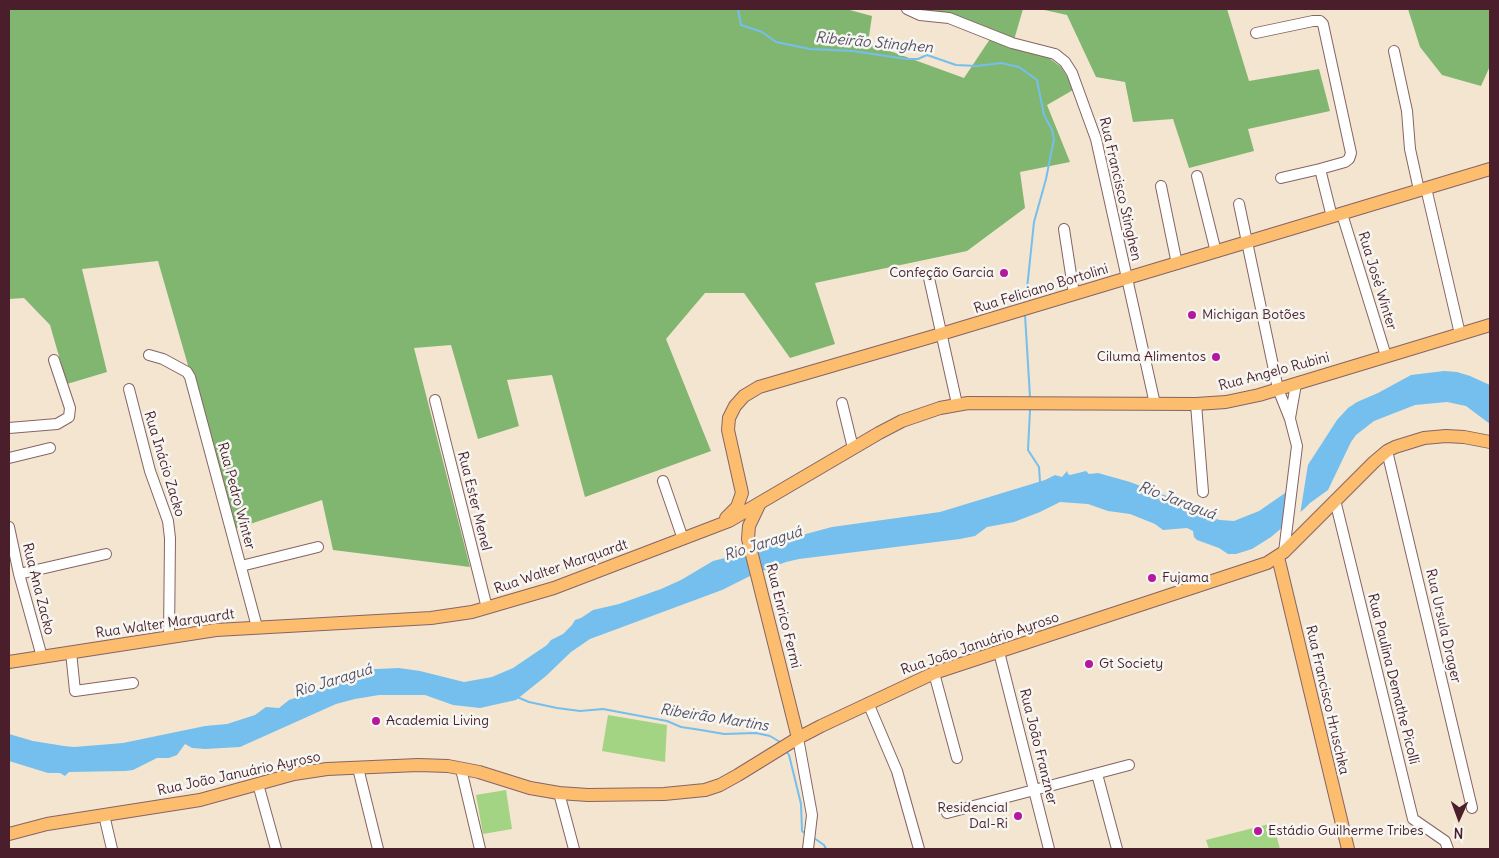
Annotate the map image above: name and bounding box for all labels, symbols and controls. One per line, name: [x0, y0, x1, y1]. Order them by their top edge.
water label: Ribeirão Stinghen: [814, 29, 934, 57]
street label: Rua Francisco Stinghen: [1095, 115, 1145, 263]
street label: Rua José Winter: [1354, 230, 1400, 332]
street label: Rua Feliciano Bortolini: [972, 261, 1110, 317]
place label: Confeção Garcia: [889, 265, 994, 281]
marker: Confeção Garcia: [998, 267, 1010, 279]
place label: Michigan Botões: [1202, 307, 1305, 323]
marker: Michigan Botões: [1186, 309, 1198, 321]
place label: Ciluma Alimentos: [1097, 349, 1206, 365]
street label: Rua Angelo Rubini: [1217, 349, 1331, 395]
marker: Ciluma Alimentos: [1210, 351, 1222, 363]
street label: Rua Inácio Zacko: [140, 409, 188, 519]
street label: Rua Pedro Winter: [214, 441, 258, 551]
street label: Rua Ester Menel: [454, 450, 494, 552]
water label: Rio Jaraguá: [1136, 478, 1218, 524]
water label: Rio Jaraguá: [722, 523, 804, 565]
street label: Rua Walter Marquardt: [492, 536, 630, 598]
street label: Rua Ana Zacko: [18, 541, 58, 637]
street label: Rua Enrico Fermi: [762, 562, 804, 670]
street label: Rua Ursula Drager: [1422, 567, 1464, 685]
place label: Fujama: [1162, 570, 1209, 586]
marker: Fujama: [1146, 572, 1158, 584]
street label: Rua Paulina Demathe Picolli: [1364, 592, 1422, 766]
street label: Rua Walter Marquardt: [95, 606, 235, 642]
street label: Rua João Januário Ayroso: [899, 609, 1061, 679]
street label: Rua Francisco Hruschka: [1302, 624, 1352, 776]
place label: Gt Society: [1099, 656, 1163, 672]
marker: Gt Society: [1083, 658, 1095, 670]
water label: Rio Jaraguá: [292, 661, 374, 701]
street label: Rua João Franzner: [1015, 687, 1061, 807]
water label: Ribeirão Martins: [658, 701, 770, 735]
place label: Academia Living: [386, 713, 489, 729]
marker: Academia Living: [370, 715, 382, 727]
street label: Rua João Januário Ayroso: [156, 749, 322, 799]
north arrow: [1434, 793, 1484, 843]
place label: Residencial Dal-Ri: [937, 800, 1008, 832]
marker: Residencial Dal-Ri: [1012, 810, 1024, 822]
place label: Estádio Guilherme Tribes: [1268, 823, 1424, 839]
text: N: [1453, 824, 1464, 842]
marker: Estádio Guilherme Tribes: [1252, 825, 1264, 837]

